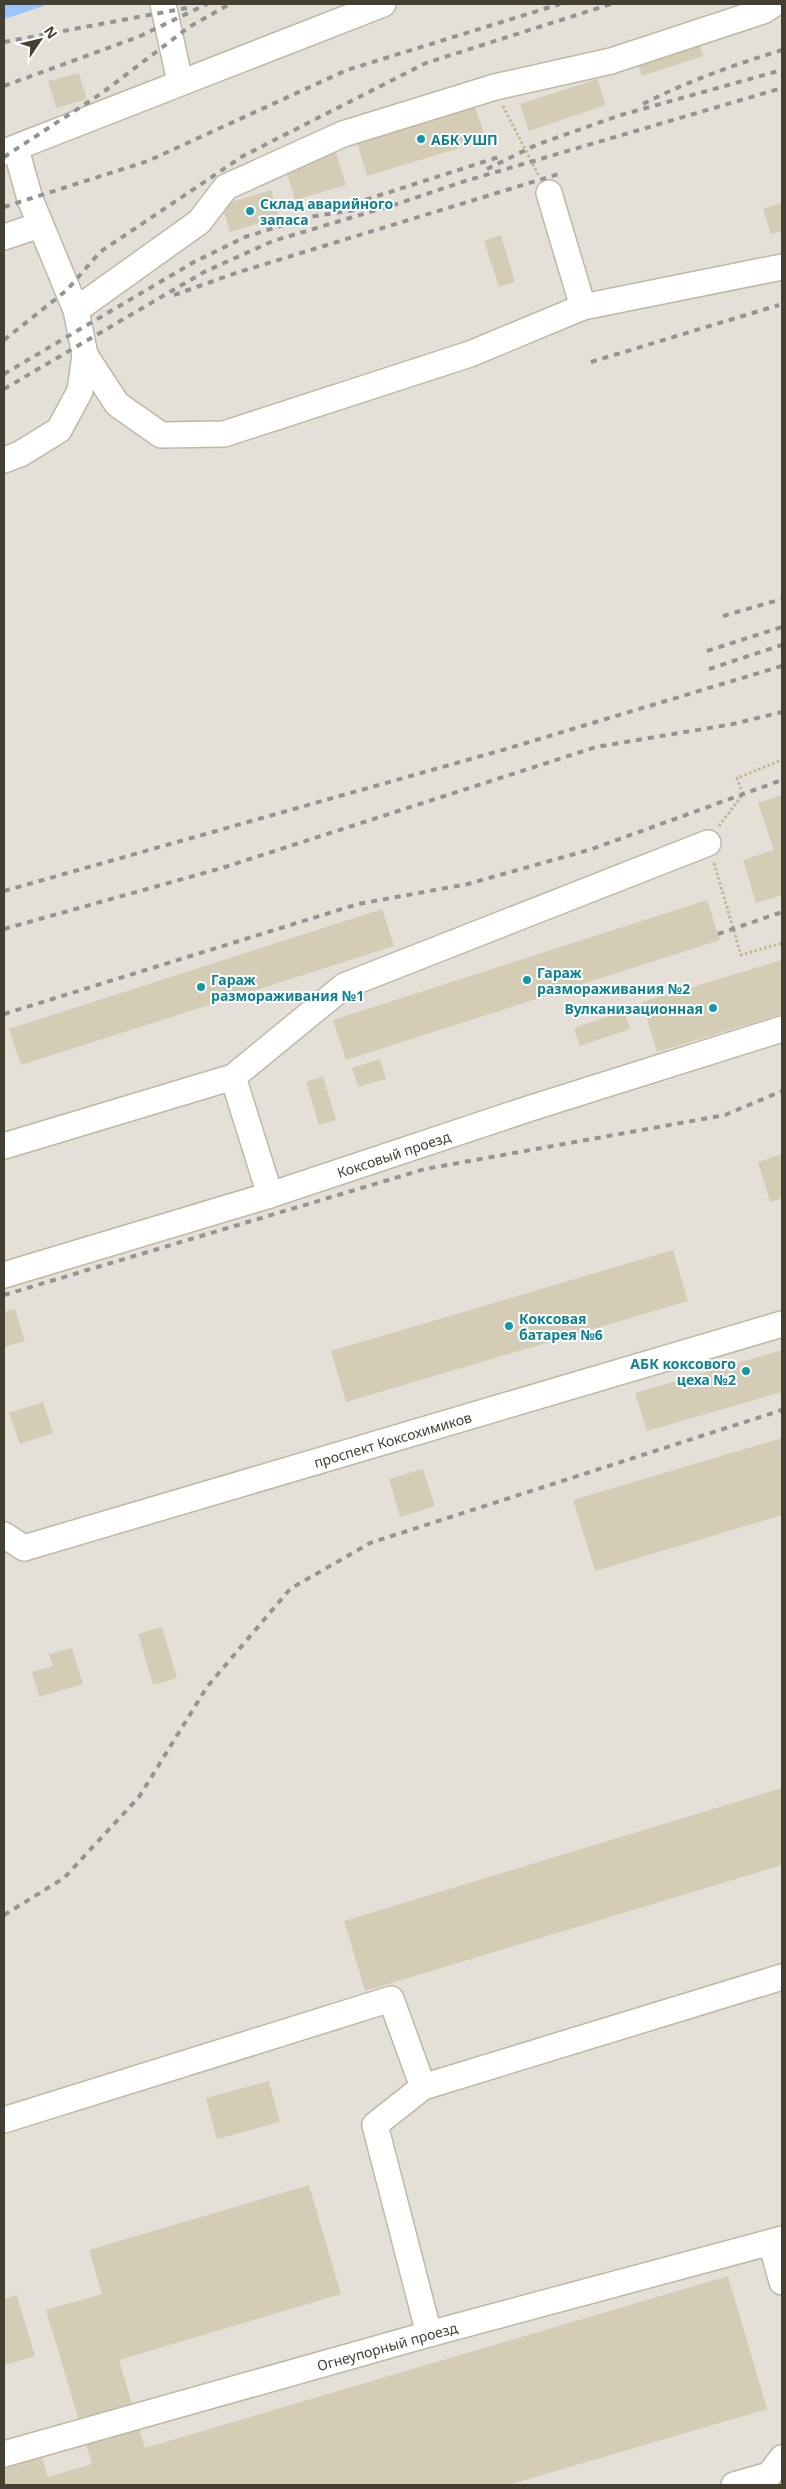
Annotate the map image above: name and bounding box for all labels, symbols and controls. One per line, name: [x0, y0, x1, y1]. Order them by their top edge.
north arrow: [15, 15, 65, 65]
text: N: [40, 22, 62, 42]
place label: АБК УШП: [431, 130, 498, 149]
marker: АБК УШП: [415, 133, 427, 145]
place label: Склад аварийного запаса: [260, 194, 393, 229]
marker: Склад аварийного запаса: [244, 205, 256, 217]
place label: Гараж размораживания №2: [537, 963, 690, 998]
place label: Гараж размораживания №1: [211, 970, 364, 1005]
marker: Гараж размораживания №2: [521, 974, 533, 986]
marker: Гараж размораживания №1: [195, 981, 207, 993]
place label: Вулканизационная: [564, 999, 703, 1018]
marker: Вулканизационная: [707, 1002, 719, 1014]
street label: Коксовый проезд: [334, 1126, 453, 1182]
place label: Коксовая батарея №6: [519, 1309, 603, 1344]
marker: Коксовая батарея №6: [503, 1320, 515, 1332]
place label: АБК коксового цеха №2: [630, 1354, 736, 1389]
marker: АБК коксового цеха №2: [740, 1365, 752, 1377]
street label: проспект Коксохимиков: [311, 1407, 474, 1471]
street label: Огнеупорный проезд: [315, 2317, 460, 2375]

